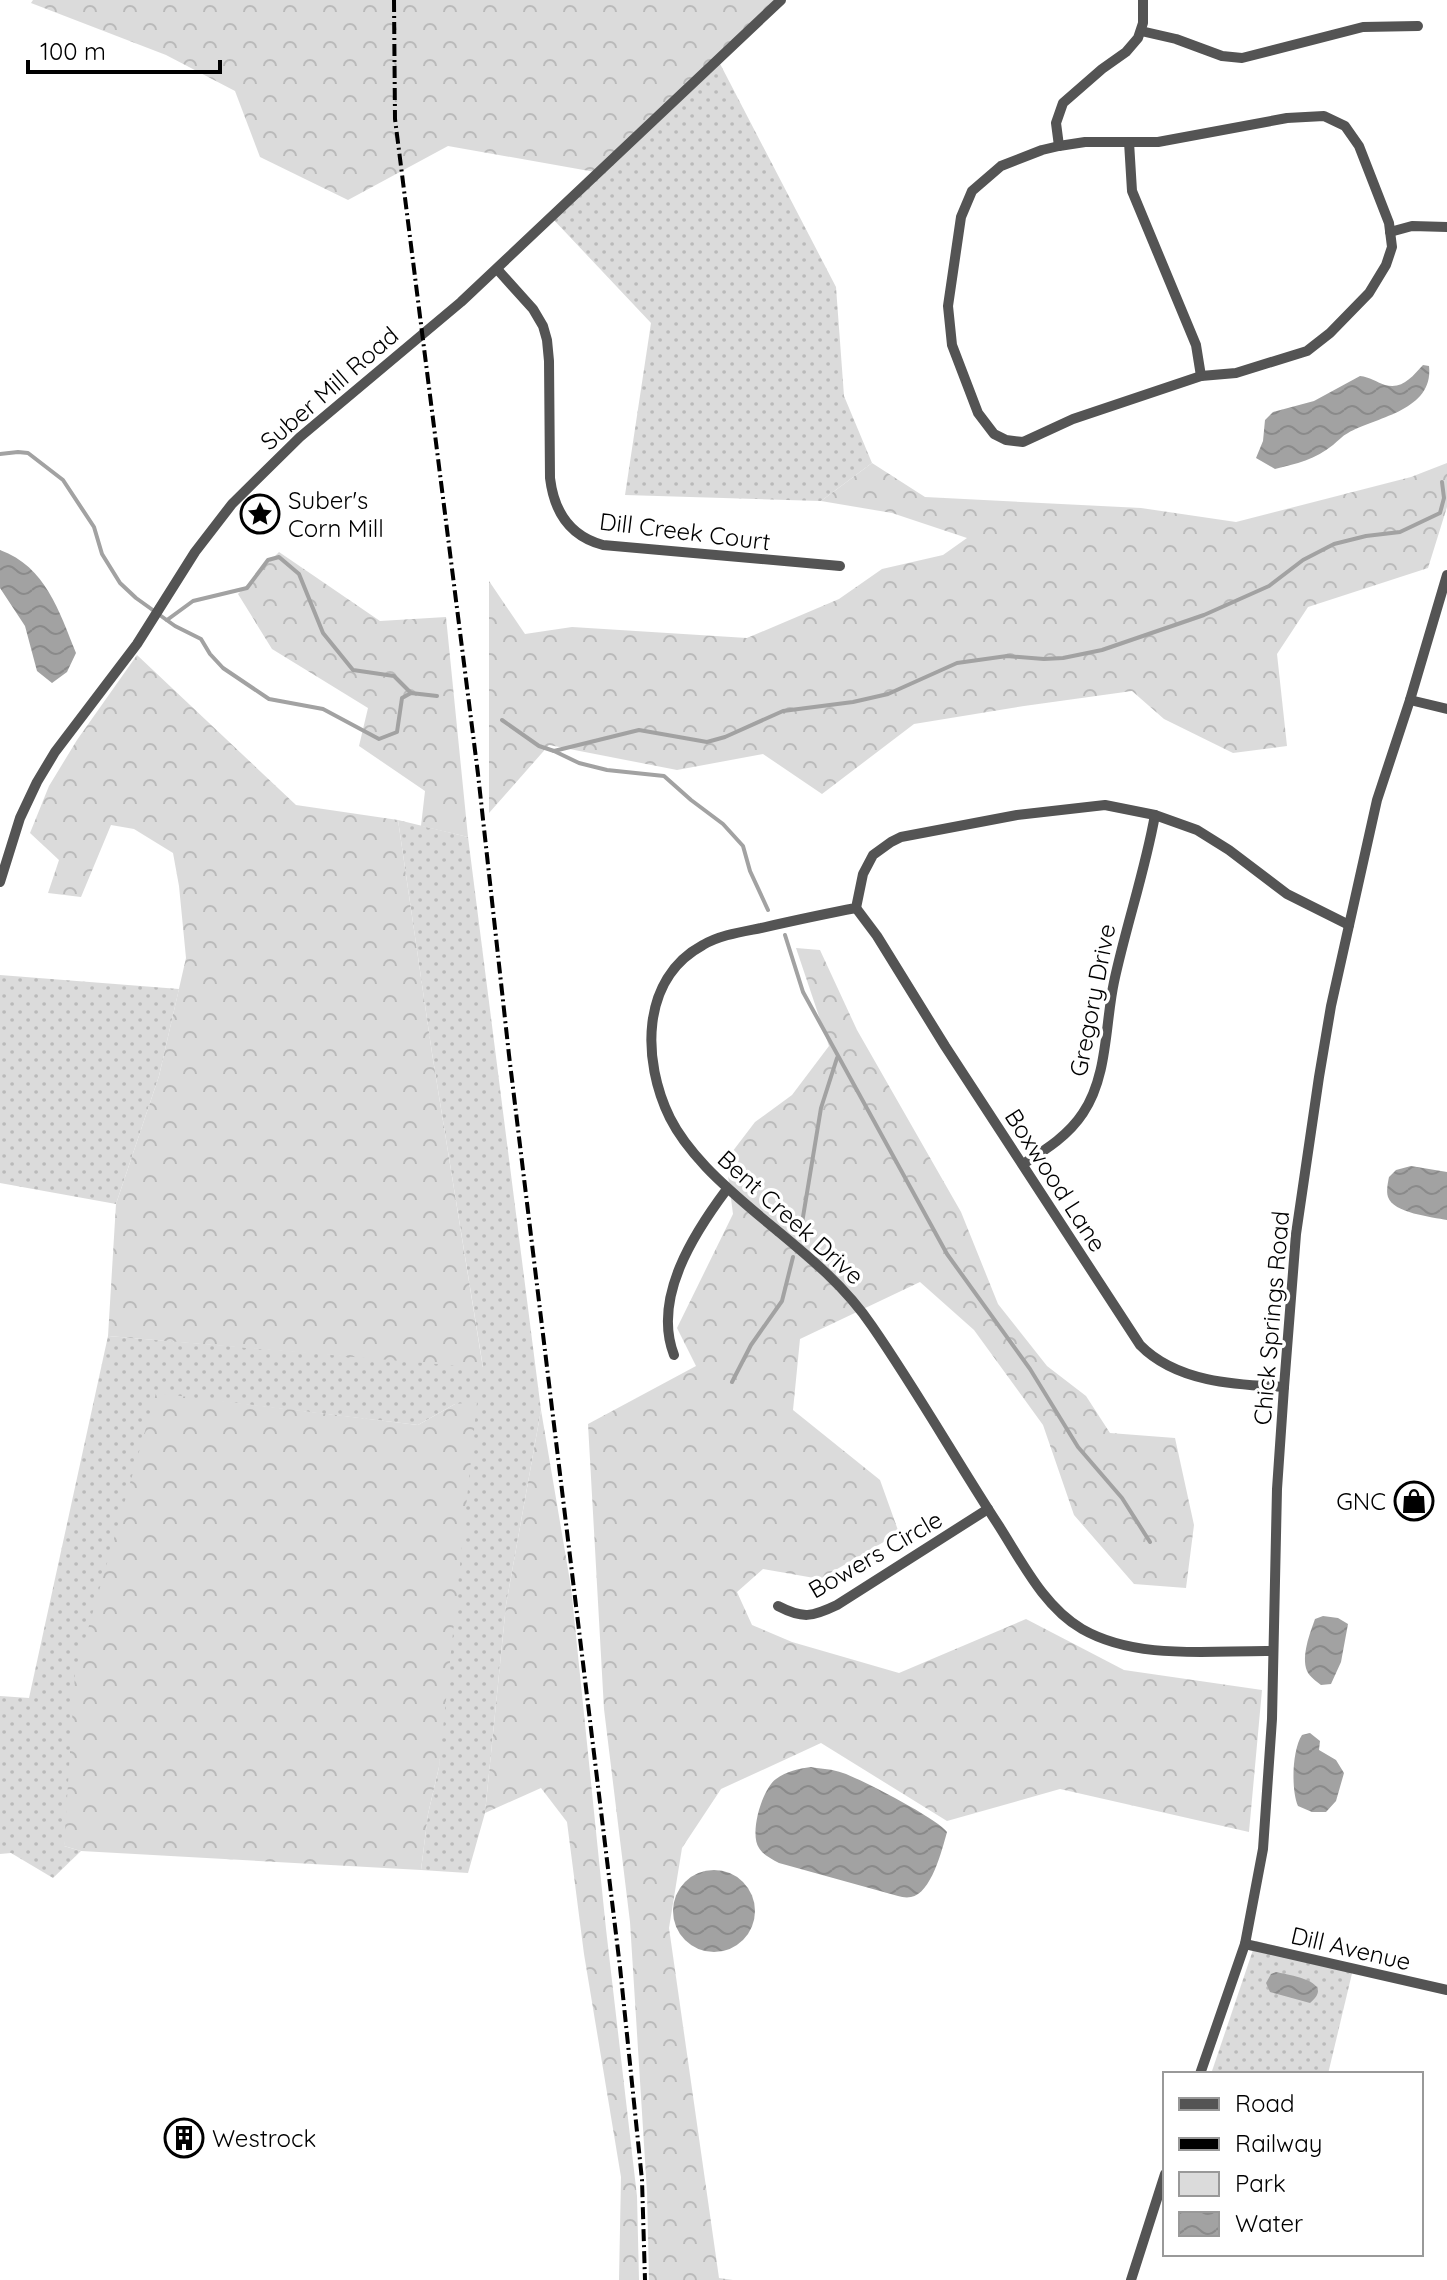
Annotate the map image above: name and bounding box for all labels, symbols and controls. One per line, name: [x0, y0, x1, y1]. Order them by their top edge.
scale bar: [28, 24, 220, 74]
text: 100 m: [40, 36, 106, 66]
street label: Suber Mill Road: [254, 320, 404, 456]
place label: Suber's Corn Mill: [288, 485, 384, 543]
place icon: Suber's Corn Mill: [239, 493, 281, 535]
street label: Dill Creek Court: [598, 506, 772, 556]
street label: Gregory Drive: [1062, 921, 1122, 1079]
street label: Boxwood Lane: [999, 1103, 1113, 1257]
street label: Bent Creek Drive: [712, 1143, 870, 1291]
street label: Chick Springs Road: [1247, 1210, 1295, 1426]
shop icon: GNC: [1393, 1480, 1435, 1522]
place label: GNC: [1336, 1486, 1386, 1516]
street label: Bowers Circle: [803, 1504, 947, 1604]
street label: Dill Avenue: [1288, 1920, 1414, 1976]
legend: [1163, 2072, 1423, 2256]
text: Road: [1235, 2088, 1295, 2118]
building icon: Westrock: [163, 2117, 205, 2159]
place label: Westrock: [212, 2123, 316, 2153]
text: Railway: [1235, 2128, 1322, 2158]
text: Park: [1235, 2168, 1286, 2198]
text: Water: [1235, 2208, 1303, 2238]

